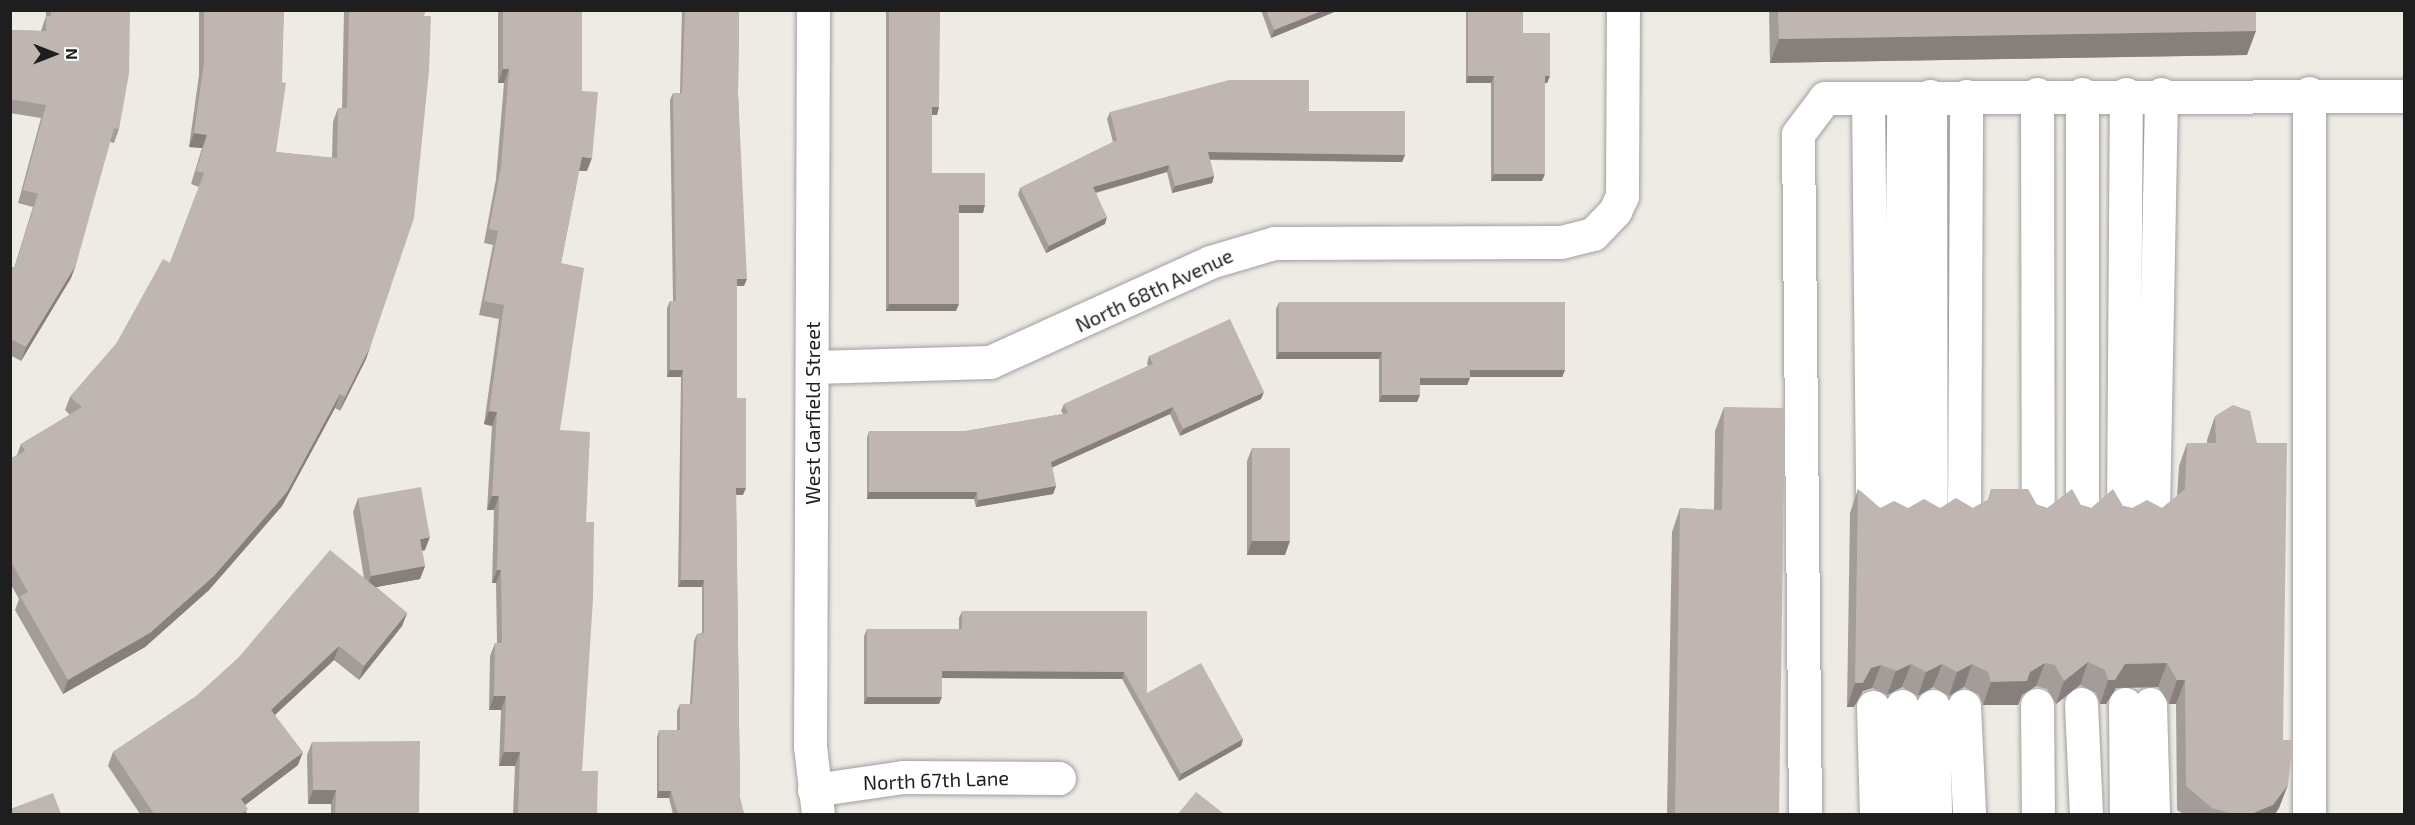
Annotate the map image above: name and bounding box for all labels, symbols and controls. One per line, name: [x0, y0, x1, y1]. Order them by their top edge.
north arrow: [24, 24, 84, 84]
text: N: [63, 48, 82, 60]
street label: North 68th Avenue: [1071, 243, 1237, 337]
street label: West Garfield Street: [800, 321, 824, 505]
street label: North 67th Lane: [863, 765, 1009, 795]

